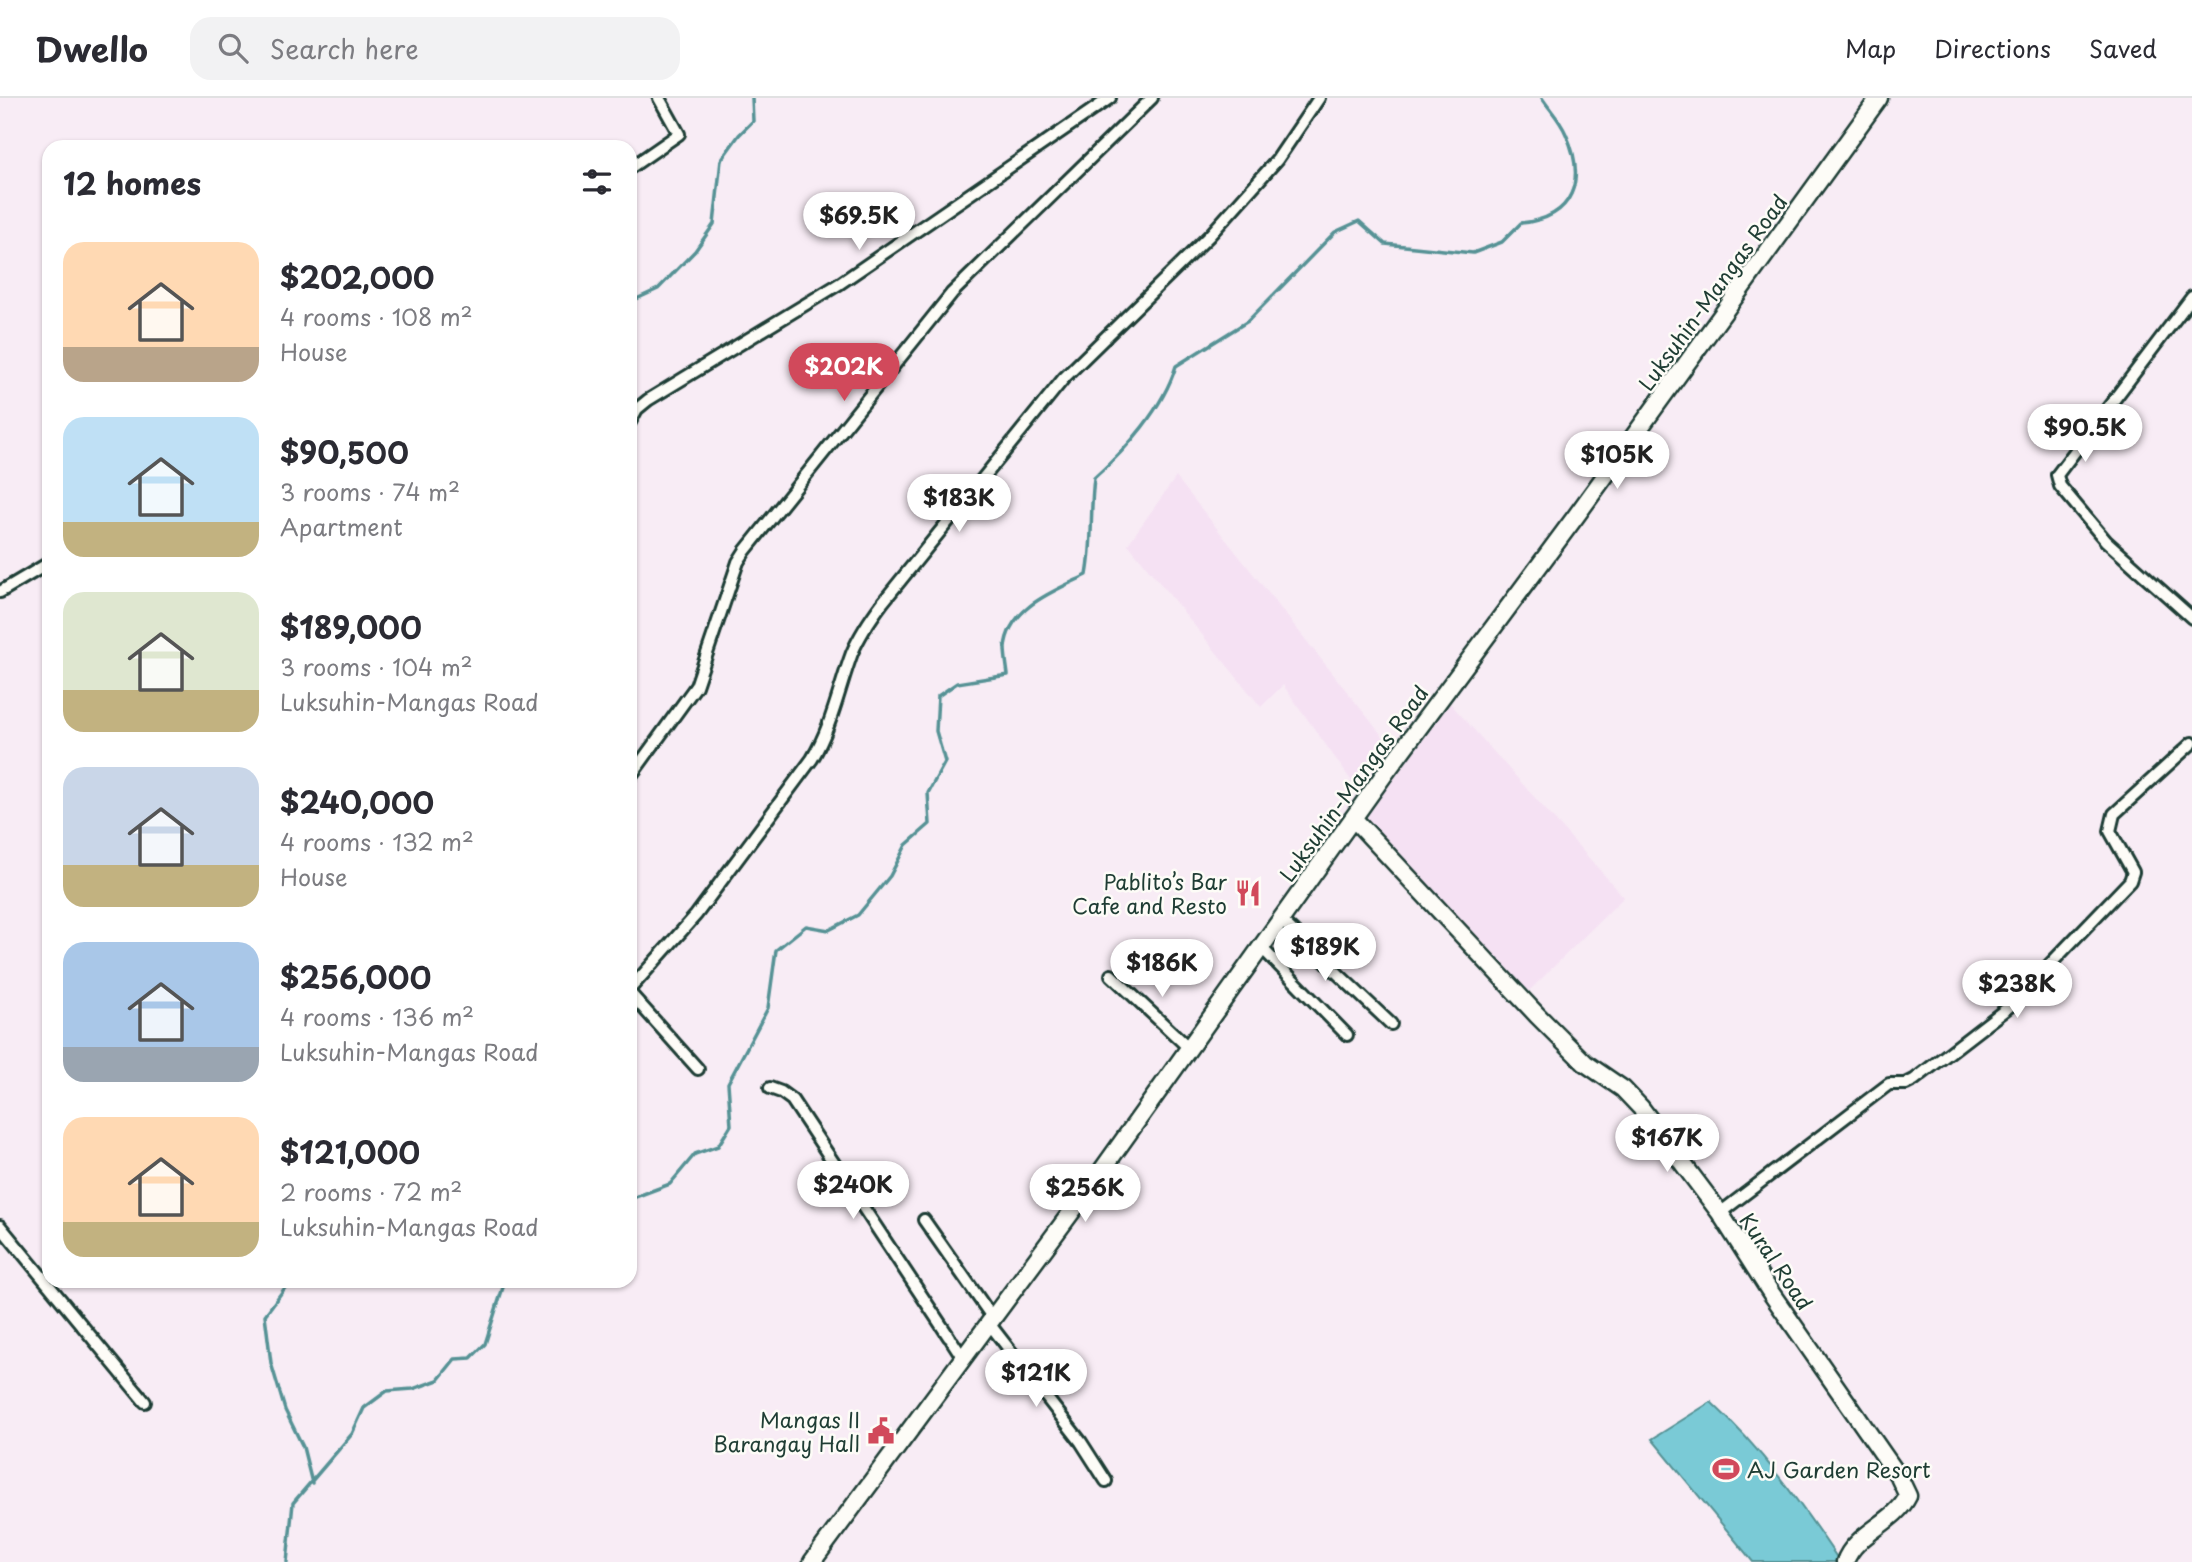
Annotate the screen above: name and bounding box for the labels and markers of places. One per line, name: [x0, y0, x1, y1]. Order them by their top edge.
pin: $69.5K: [802, 192, 916, 252]
pin: $202K: [795, 344, 893, 403]
pin: $90.5K: [2028, 404, 2142, 464]
pin: $105K: [1568, 432, 1666, 491]
pin: $183K: [910, 474, 1008, 534]
place label: Pablito’s Bar Cafe and Resto: [1072, 865, 1228, 921]
restaurant icon: Pablito’s Bar Cafe and Resto: [1233, 878, 1263, 908]
pin: $189K: [1276, 924, 1374, 983]
pin: $186K: [1113, 940, 1211, 999]
pin: $238K: [1968, 960, 2066, 1020]
pin: $167K: [1618, 1114, 1716, 1174]
pin: $240K: [804, 1162, 902, 1221]
pin: $256K: [1036, 1164, 1134, 1224]
pin: $121K: [987, 1350, 1085, 1409]
place label: Mangas II Barangay Hall: [713, 1403, 860, 1459]
public building icon: Mangas II Barangay Hall: [866, 1416, 896, 1446]
place label: AJ Garden Resort: [1747, 1453, 1931, 1485]
sports icon: AJ Garden Resort: [1711, 1454, 1741, 1484]

